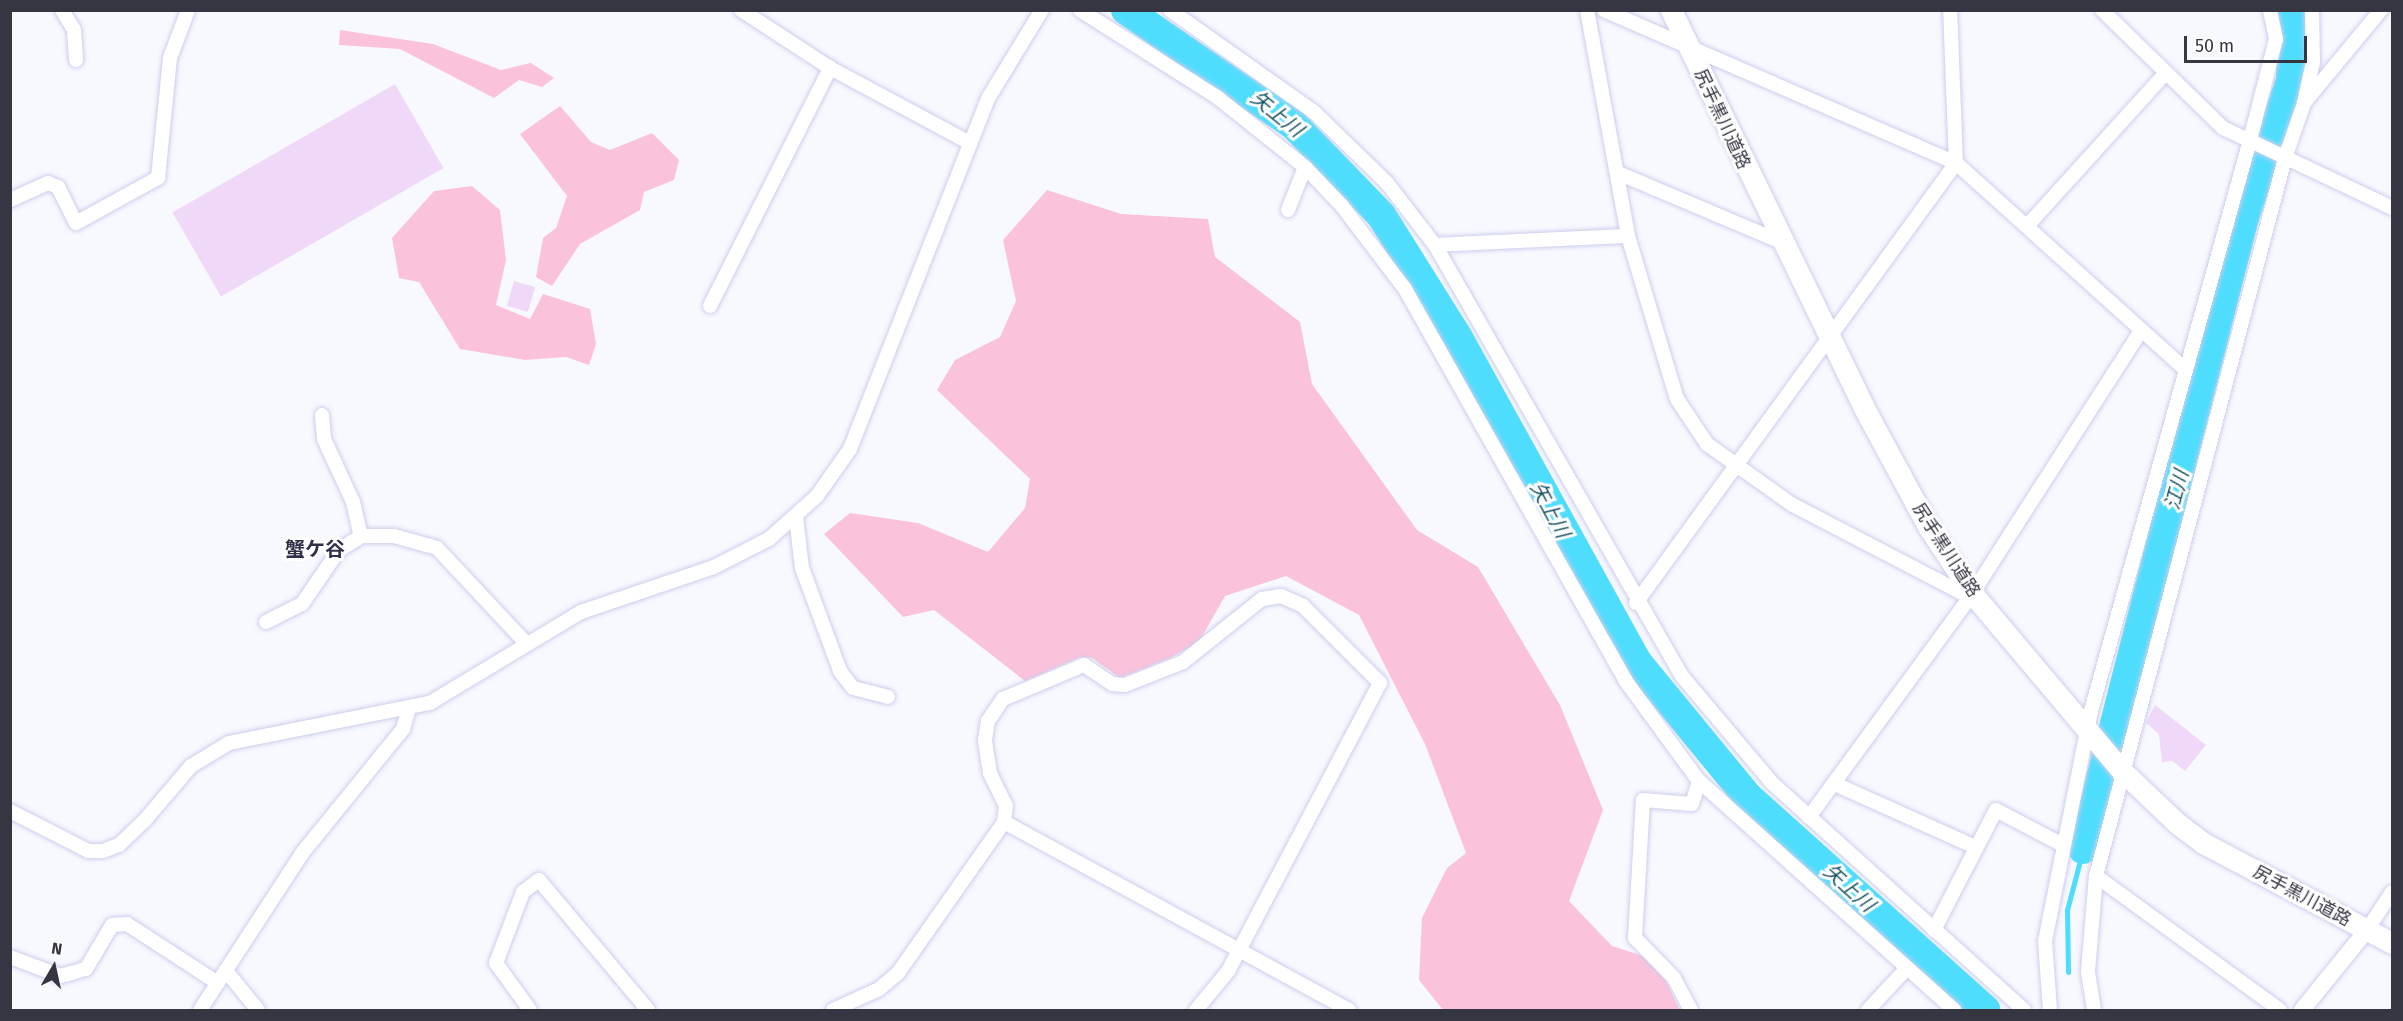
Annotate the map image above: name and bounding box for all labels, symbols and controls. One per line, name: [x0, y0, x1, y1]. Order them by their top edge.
scale bar: [2187, 24, 2310, 62]
text: 50 m: [2195, 35, 2234, 57]
street label: 尻手黒川道路: [1689, 65, 1755, 173]
water label: 矢上川: [1246, 86, 1308, 142]
water label: 江川: [2160, 468, 2194, 512]
water label: 矢上川: [1525, 478, 1575, 542]
street label: 尻手黒川道路: [1908, 499, 1984, 601]
district label: 蟹ケ谷: [285, 537, 345, 561]
water label: 矢上川: [1819, 859, 1879, 917]
street label: 尻手黒川道路: [2249, 861, 2355, 931]
north arrow: [24, 937, 84, 997]
text: N: [50, 939, 64, 959]

